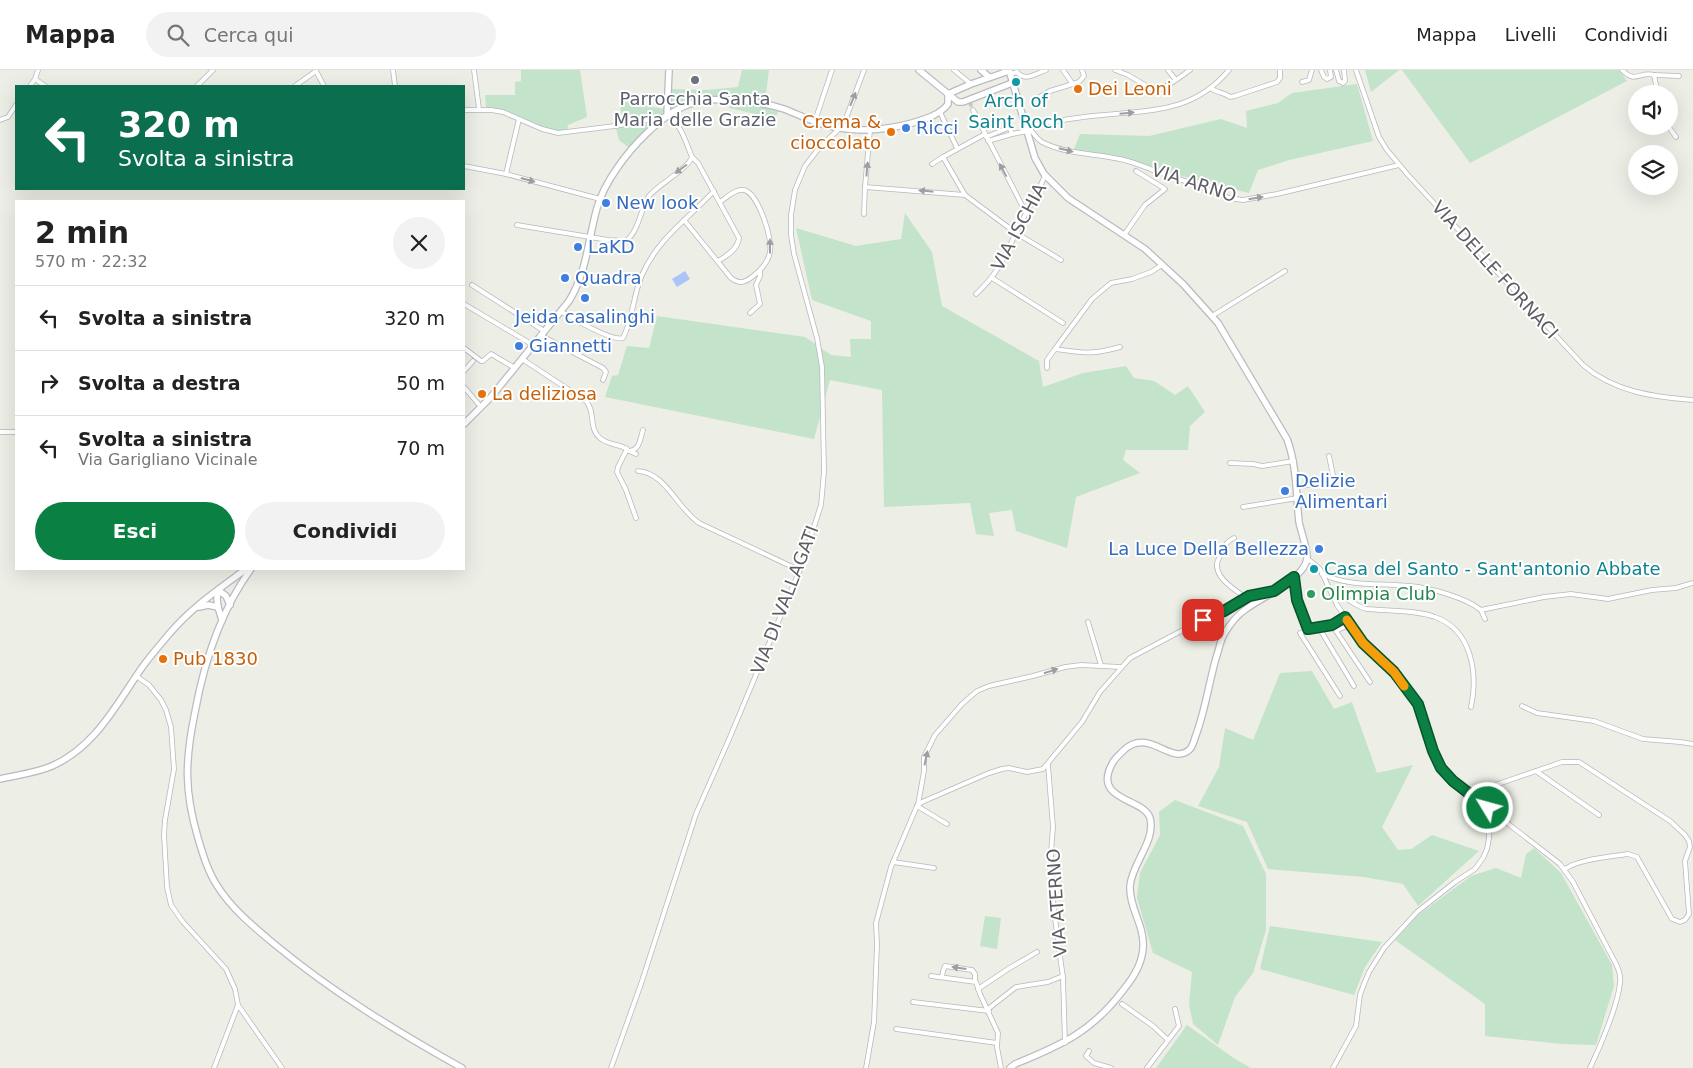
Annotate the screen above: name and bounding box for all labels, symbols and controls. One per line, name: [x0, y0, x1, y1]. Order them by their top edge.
search box: [146, 12, 496, 57]
text: Mappa: [25, 21, 116, 49]
icon: search: [164, 21, 192, 49]
text: Cerca qui: [204, 24, 294, 46]
text: Mappa: [1416, 24, 1477, 45]
text: Livelli: [1505, 24, 1557, 45]
text: Condividi: [1585, 24, 1668, 45]
marker: Parrocchia Santa Maria delle Grazie: [689, 74, 701, 86]
marker: Arch of Saint Roch: [1010, 76, 1022, 88]
place label: Dei Leoni: [1088, 78, 1172, 99]
marker: Dei Leoni: [1072, 83, 1084, 95]
map controls: [1628, 85, 1678, 195]
button: sound: [1628, 85, 1678, 135]
place label: Parrocchia Santa Maria delle Grazie: [614, 88, 776, 130]
place label: Arch of Saint Roch: [968, 90, 1064, 132]
one-way arrow: [849, 91, 857, 106]
icon: left: [35, 105, 100, 170]
text: 320 m: [118, 105, 240, 145]
one-way arrow: [1119, 108, 1135, 116]
place label: Crema & cioccolato: [790, 111, 881, 153]
place label: Ricci: [916, 117, 958, 138]
marker: Ricci: [900, 122, 912, 134]
marker: Crema & cioccolato: [885, 126, 897, 138]
button: layers: [1628, 145, 1678, 195]
text: Svolta a sinistra: [118, 146, 294, 171]
one-way arrow: [1059, 146, 1074, 154]
street label: VIA ARNO: [1149, 159, 1239, 206]
one-way arrow: [863, 161, 871, 177]
one-way arrow: [675, 163, 688, 174]
one-way arrow: [999, 163, 1007, 177]
one-way arrow: [521, 176, 536, 184]
street label: VIA ISCHIA: [987, 179, 1051, 274]
one-way arrow: [918, 187, 934, 195]
place label: New look: [616, 192, 699, 213]
one-way arrow: [1248, 193, 1264, 201]
street label: VIA DELLE FORNACI: [1428, 196, 1563, 343]
marker: New look: [600, 197, 612, 209]
text: 2 min: [35, 215, 129, 250]
button: close: [393, 217, 445, 269]
place label: LaKD: [588, 236, 635, 257]
one-way arrow: [766, 237, 774, 253]
marker: LaKD: [572, 241, 584, 253]
text: 570 m · 22:32: [35, 252, 148, 271]
place label: Quadra: [575, 267, 641, 288]
marker: Quadra: [559, 272, 571, 284]
marker: Jeida casalinghi: [579, 292, 591, 304]
icon: left: [35, 304, 63, 332]
place label: Jeida casalinghi: [514, 306, 655, 327]
text: Svolta a sinistra: [78, 307, 252, 329]
text: 320 m: [384, 307, 445, 329]
place label: Giannetti: [529, 335, 612, 356]
marker: Giannetti: [513, 340, 525, 352]
icon: right: [35, 369, 63, 397]
text: Svolta a destra: [78, 372, 241, 394]
text: 50 m: [396, 372, 445, 394]
place label: La deliziosa: [492, 383, 597, 404]
marker: La deliziosa: [476, 388, 488, 400]
text: Svolta a sinistra: [78, 428, 252, 450]
icon: left: [35, 434, 63, 462]
text: 70 m: [396, 437, 445, 459]
text: Via Garigliano Vicinale: [78, 450, 258, 469]
place label: Delizie Alimentari: [1295, 470, 1388, 512]
marker: Delizie Alimentari: [1279, 485, 1291, 497]
button: Esci: [35, 502, 235, 560]
button: Condividi: [245, 502, 445, 560]
street label: VIA DI VALLAGATI: [746, 522, 823, 677]
place label: La Luce Della Bellezza: [1108, 538, 1309, 559]
marker: La Luce Della Bellezza: [1313, 543, 1325, 555]
place label: Casa del Santo - Sant'antonio Abbate: [1324, 558, 1661, 579]
marker: Casa del Santo - Sant'antonio Abbate: [1308, 563, 1320, 575]
place label: Olimpia Club: [1321, 583, 1436, 604]
marker: Olimpia Club: [1305, 588, 1317, 600]
pin: [1182, 599, 1224, 641]
icon: arrive: [1189, 606, 1217, 634]
place label: Pub 1830: [173, 648, 258, 669]
marker: Pub 1830: [157, 653, 169, 665]
one-way arrow: [1043, 667, 1058, 674]
one-way arrow: [922, 750, 930, 765]
position arrow: [1461, 781, 1513, 833]
street label: VIA ATERNO: [1042, 848, 1071, 958]
one-way arrow: [951, 964, 967, 972]

